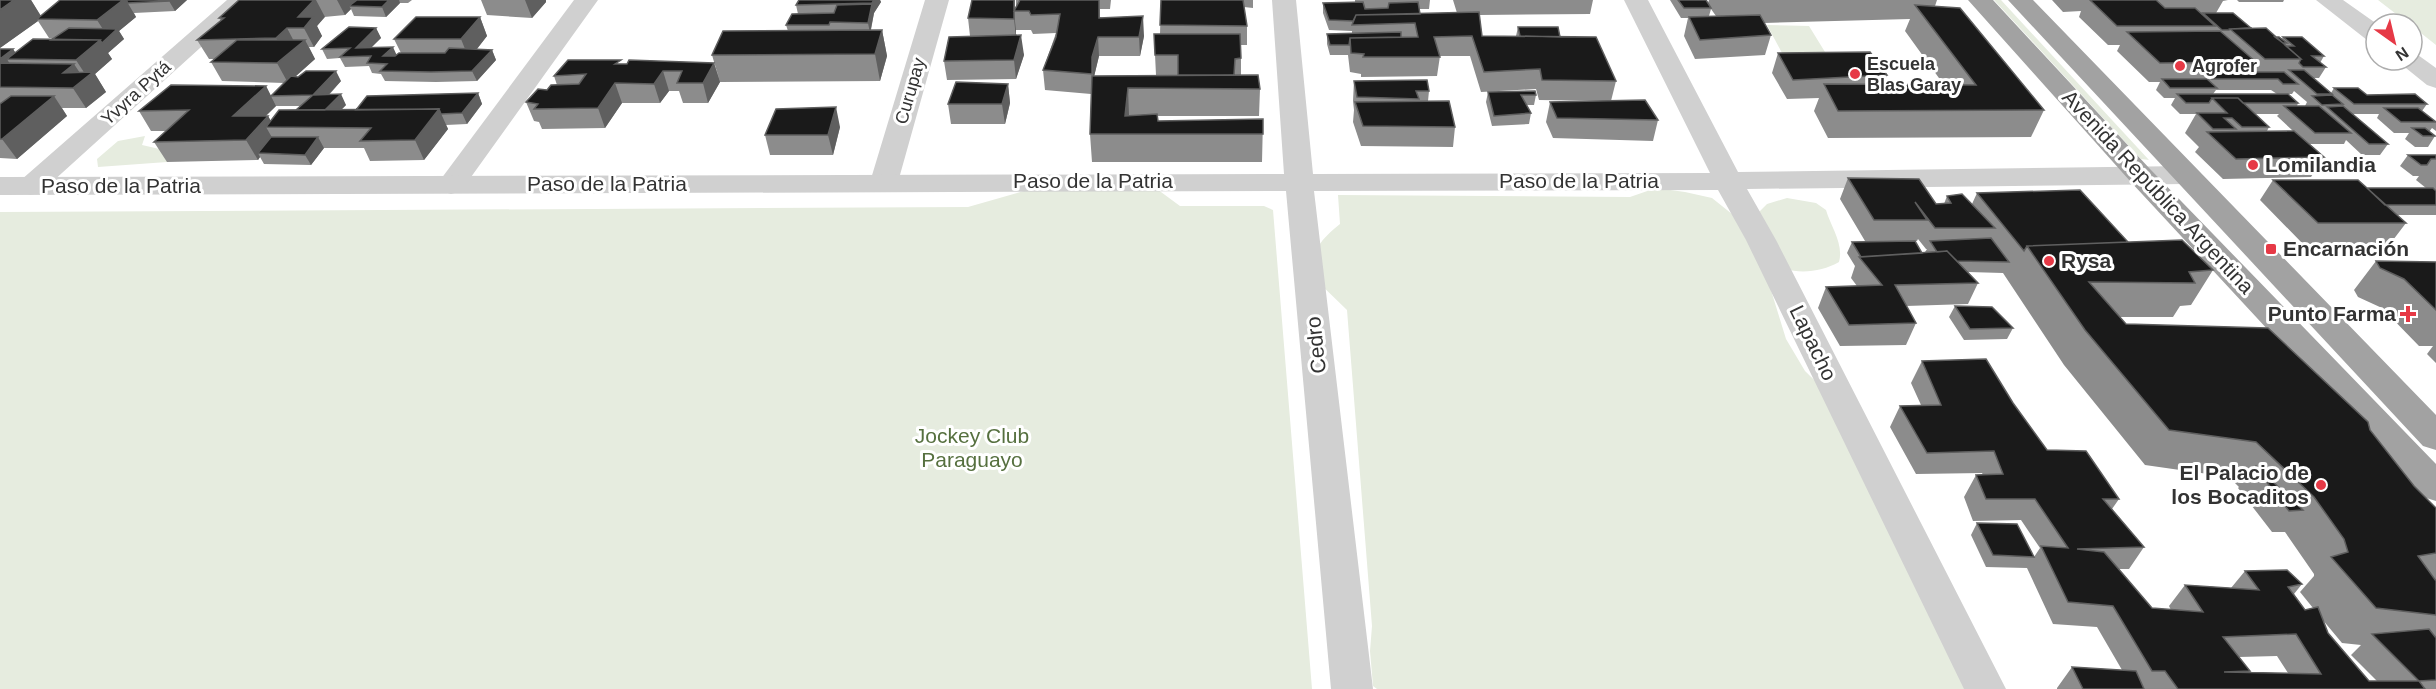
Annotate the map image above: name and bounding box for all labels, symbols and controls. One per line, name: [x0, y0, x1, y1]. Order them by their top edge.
north arrow: [2364, 12, 2424, 72]
text: N: [2393, 44, 2412, 64]
place label: Escuela Blas Garay: [1867, 54, 1961, 95]
street label: Yvyra Pytá: [97, 56, 175, 129]
street label: Curupay: [891, 56, 929, 126]
place label: Agrofer: [2192, 56, 2257, 76]
marker: Agrofer: [2173, 59, 2187, 73]
marker: Escuela Blas Garay: [1848, 67, 1862, 81]
street label: Avenida República Argentina: [2058, 85, 2259, 298]
place label: Lomilandia: [2265, 153, 2376, 176]
marker: Lomilandia: [2246, 158, 2260, 172]
street label: Paso de la Patria: [1013, 169, 1173, 192]
street label: Paso de la Patria: [1499, 169, 1659, 192]
street label: Paso de la Patria: [527, 172, 687, 195]
street label: Paso de la Patria: [41, 174, 201, 197]
place label: Encarnación: [2283, 237, 2409, 260]
marker: Encarnación: [2264, 242, 2278, 256]
place label: Rysa: [2061, 249, 2112, 272]
marker: Rysa: [2042, 254, 2056, 268]
street label: Lapacho: [1785, 302, 1841, 384]
place label: Punto Farma: [2268, 302, 2396, 325]
marker: Punto Farma: [2401, 307, 2415, 321]
street label: Cedro: [1301, 315, 1330, 375]
park label: Jockey Club Paraguayo: [915, 424, 1029, 471]
place label: El Palacio de los Bocaditos: [2171, 461, 2309, 508]
marker: El Palacio de los Bocaditos: [2314, 478, 2328, 492]

